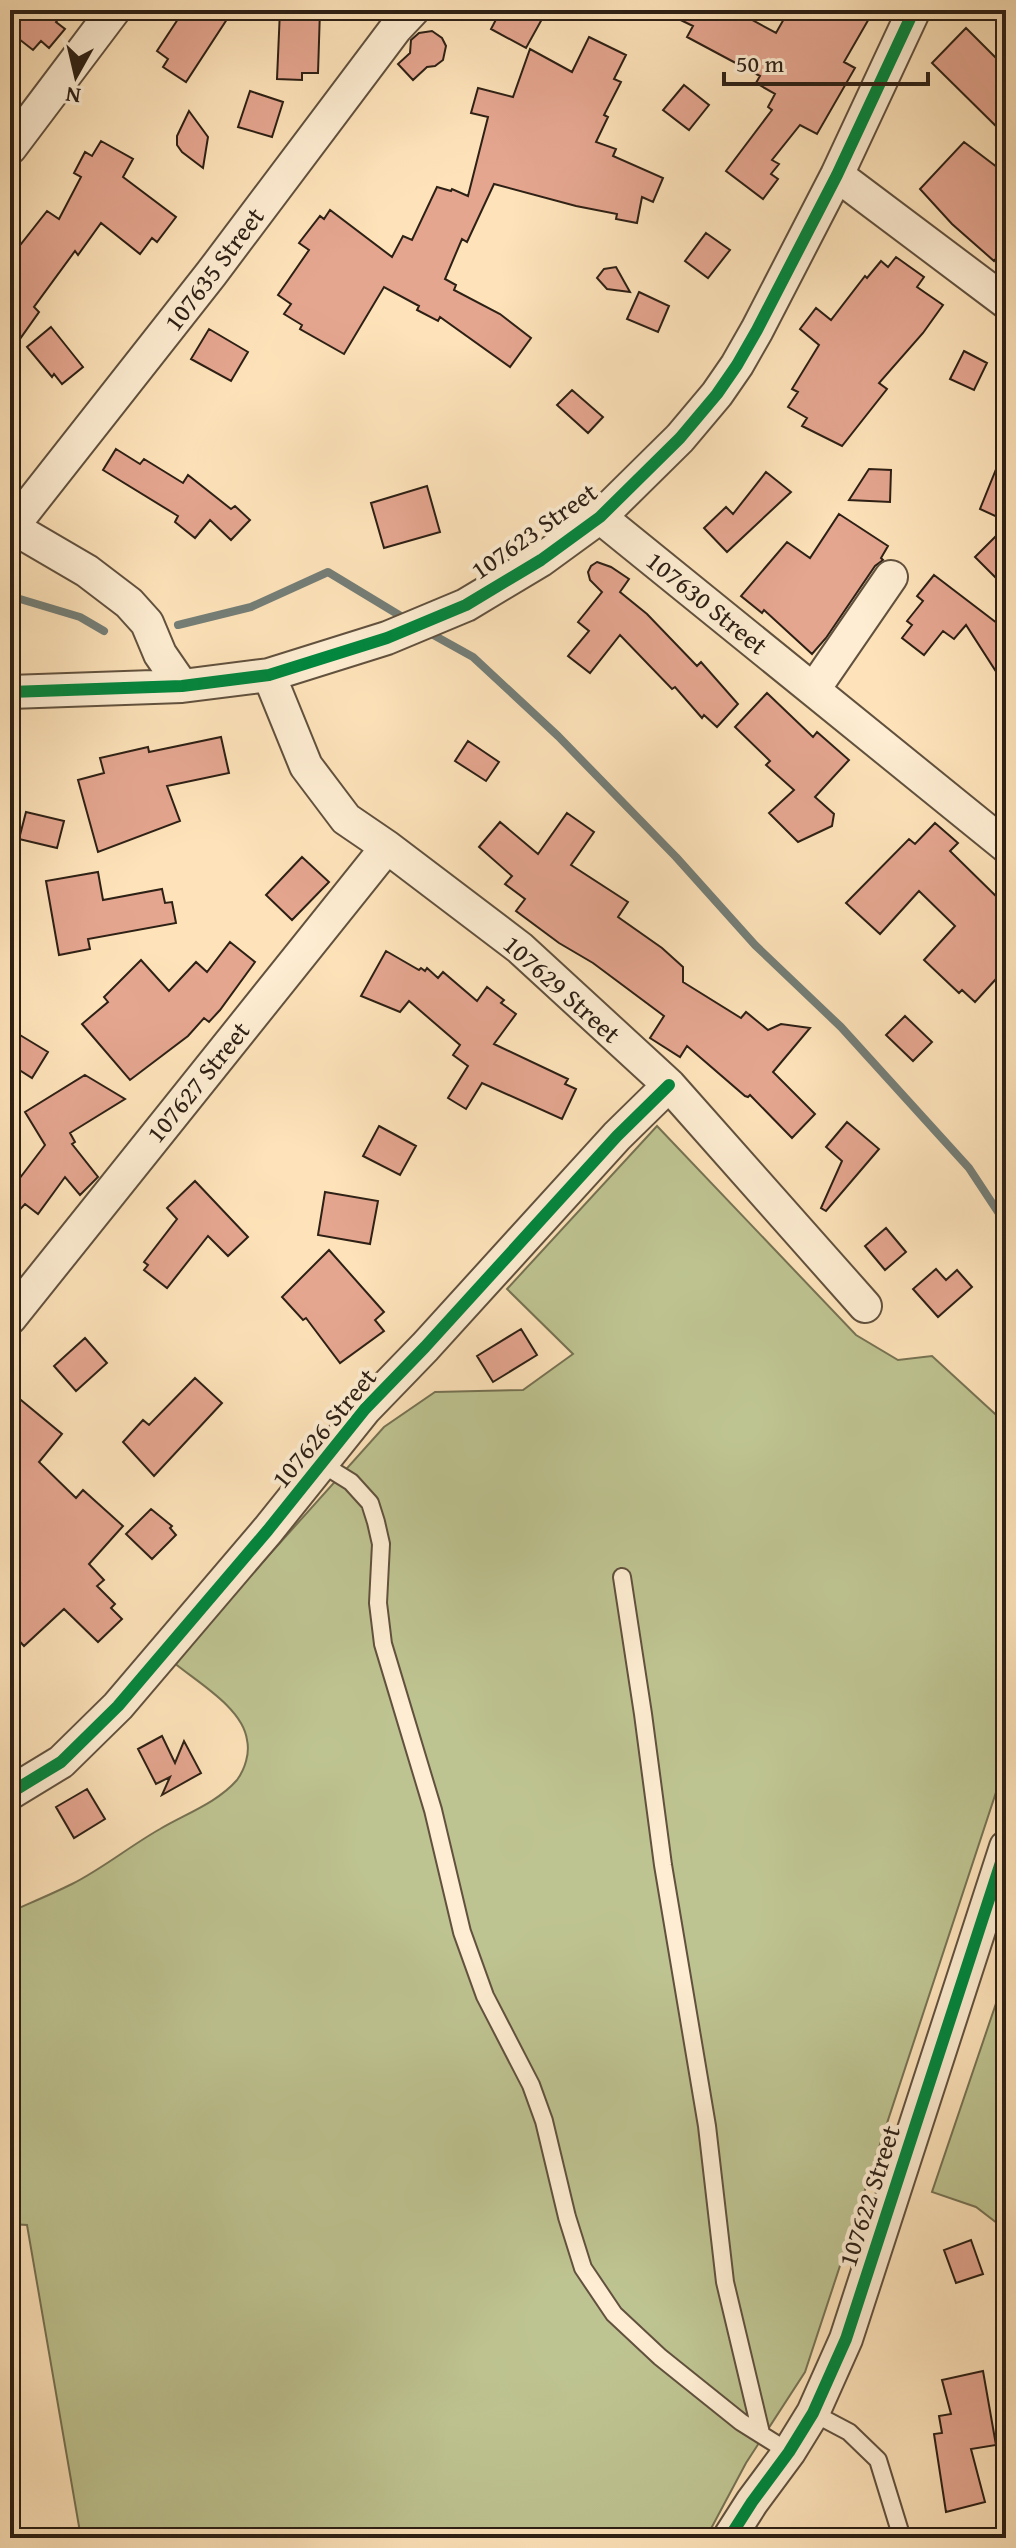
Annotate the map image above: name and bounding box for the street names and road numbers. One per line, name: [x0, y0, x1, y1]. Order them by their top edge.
street label: 107635 Street: [154, 198, 273, 339]
street label: 107623 Street: [462, 473, 605, 589]
street label: 107630 Street: [638, 541, 777, 664]
street label: 107629 Street: [495, 925, 630, 1052]
street label: 107627 Street: [136, 1012, 259, 1151]
street label: 107626 Street: [262, 1359, 386, 1496]
street label: 107622 Street: [827, 2120, 910, 2272]

